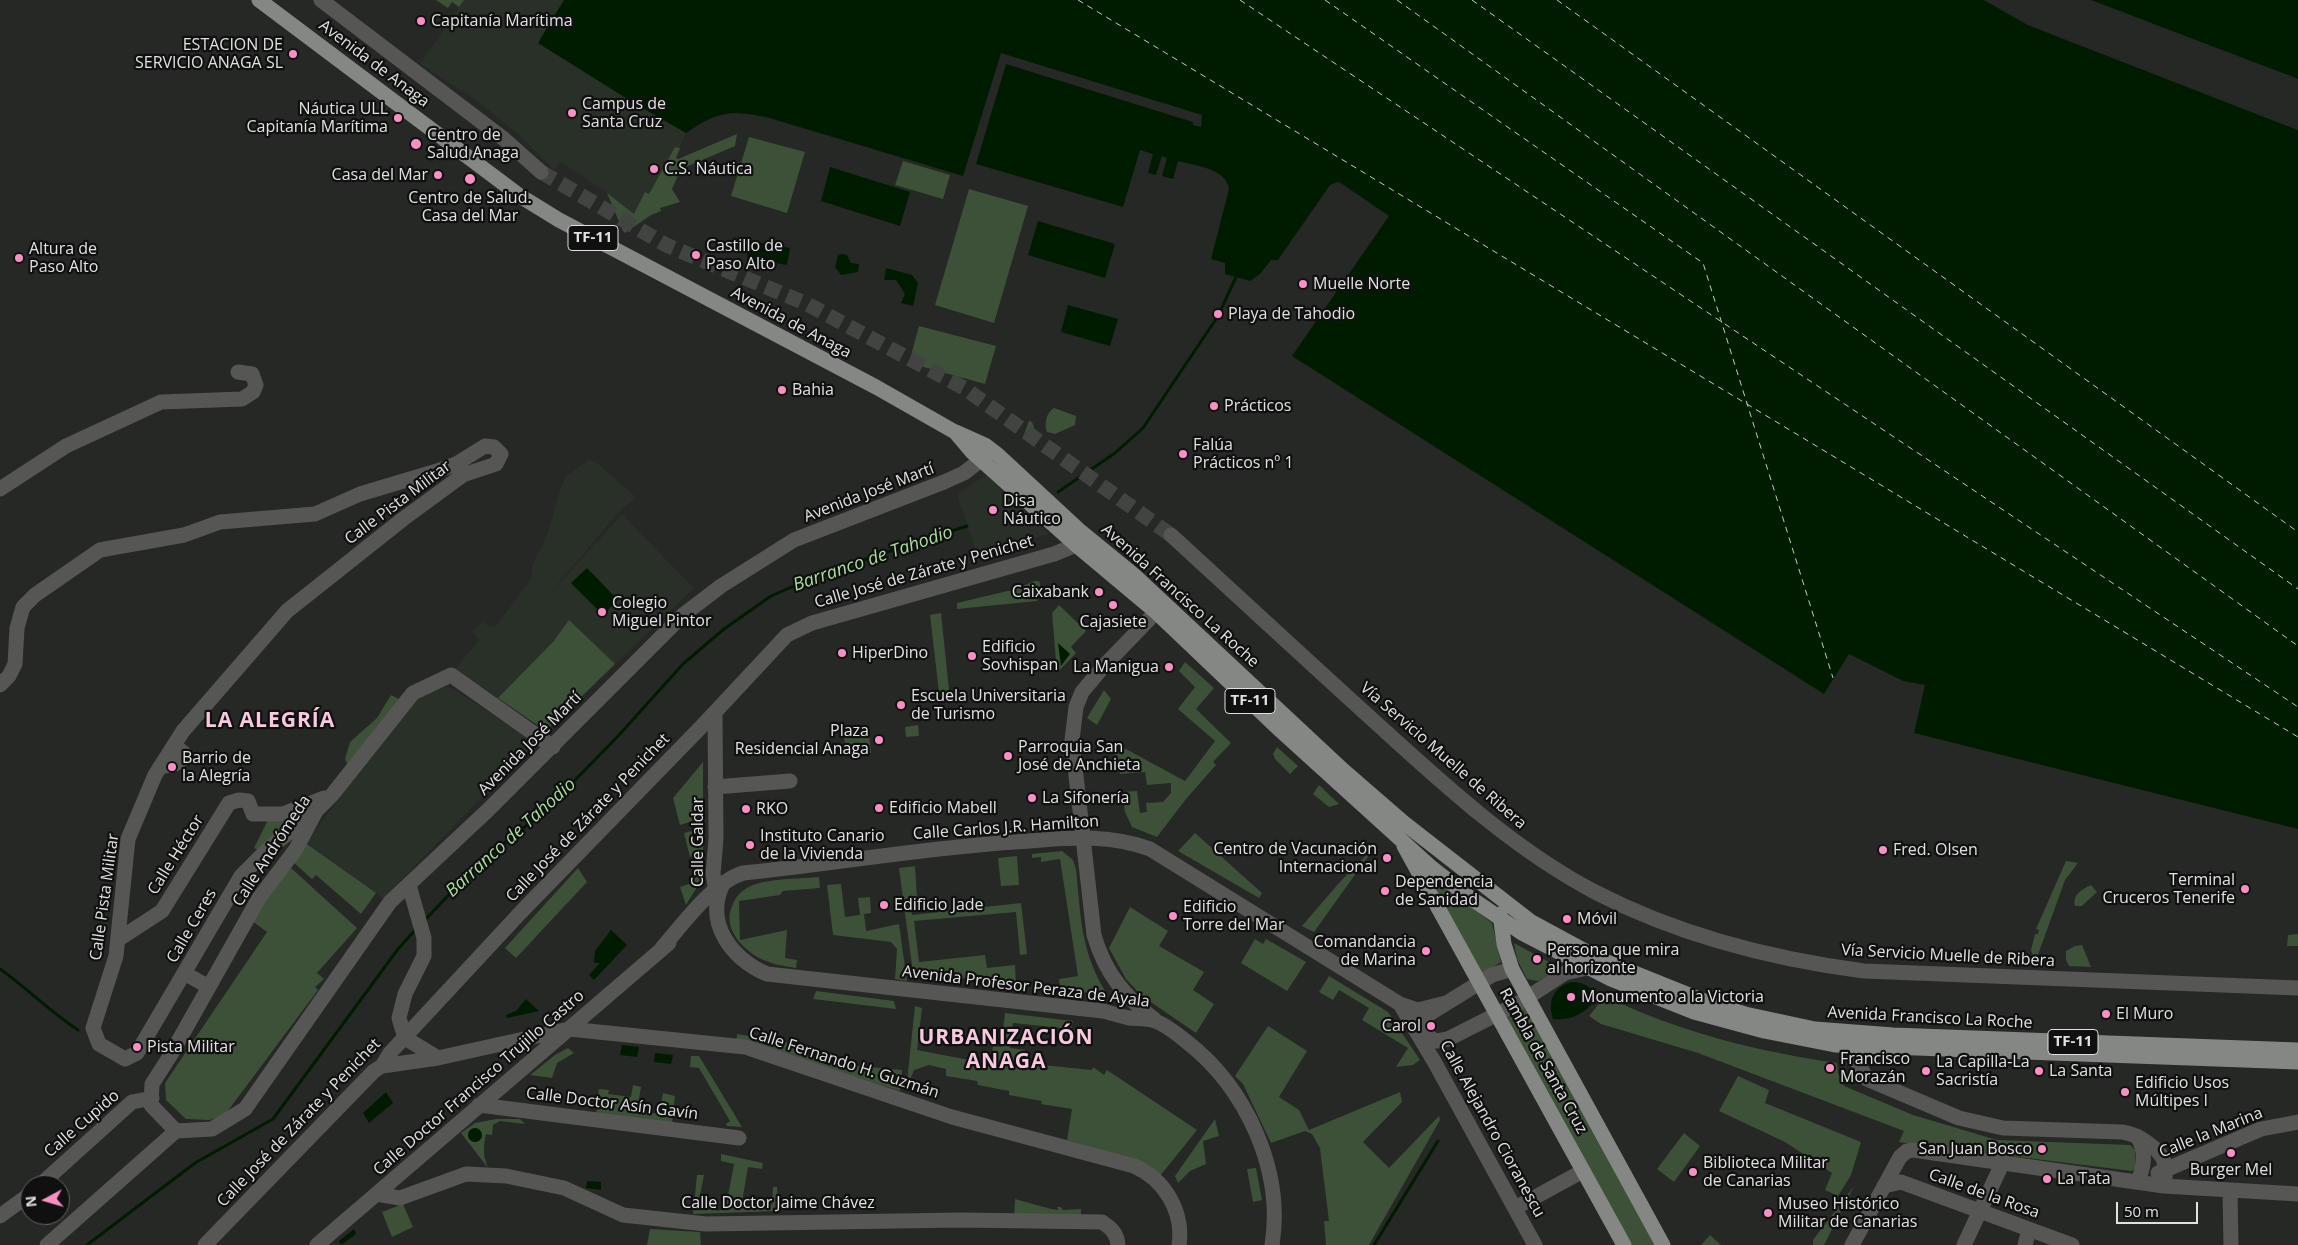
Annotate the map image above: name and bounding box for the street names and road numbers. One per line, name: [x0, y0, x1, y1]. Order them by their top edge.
street label: Avenida de Anaga: [315, 16, 433, 112]
road number: TF-11: [568, 226, 618, 250]
street label: Avenida de Anaga: [728, 283, 854, 363]
street label: Calle Pista Militar: [341, 457, 455, 549]
street label: Avenida José Martí: [801, 459, 937, 527]
street label: Avenida Francisco La Roche: [1097, 520, 1263, 672]
street label: Calle José de Zárate y Penichet: [812, 531, 1036, 613]
street label: Vía Servicio Muelle de Ribera: [1356, 679, 1530, 833]
street label: Avenida José Martí: [474, 688, 586, 800]
road number: TF-11: [1225, 688, 1275, 714]
street label: Calle José de Zárate y Penichet: [502, 730, 674, 906]
street label: Calle Andrómeda: [229, 792, 315, 910]
street label: Calle Galdar: [688, 797, 708, 887]
street label: Calle Héctor: [144, 812, 208, 898]
street label: Calle Carlos J.R. Hamilton: [912, 812, 1100, 844]
street label: Calle Pista Militar: [87, 832, 123, 962]
street label: Calle Ceres: [163, 886, 221, 966]
street label: Vía Servicio Muelle de Ribera: [1841, 941, 2055, 971]
street label: Avenida Profesor Peraza de Ayala: [901, 962, 1151, 1012]
street label: Rambla de Santa Cruz: [1495, 985, 1591, 1137]
street label: Calle Doctor Francisco Trujillo Castro: [370, 986, 588, 1180]
street label: Avenida Francisco La Roche: [1827, 1003, 2033, 1033]
street label: Calle Fernando H. Guzmán: [747, 1023, 941, 1103]
road number: TF-11: [2048, 1030, 2098, 1054]
street label: Calle José de Zárate y Penichet: [213, 1035, 385, 1211]
street label: Calle Alejandro Cioranescu: [1435, 1037, 1549, 1221]
street label: Calle Doctor Asín Gavín: [525, 1084, 699, 1124]
street label: Calle Cupido: [40, 1086, 124, 1162]
street label: Calle la Marina: [2156, 1104, 2266, 1162]
street label: Calle de la Rosa: [1926, 1165, 2042, 1223]
street label: Calle Doctor Jaime Chávez: [681, 1193, 875, 1213]

